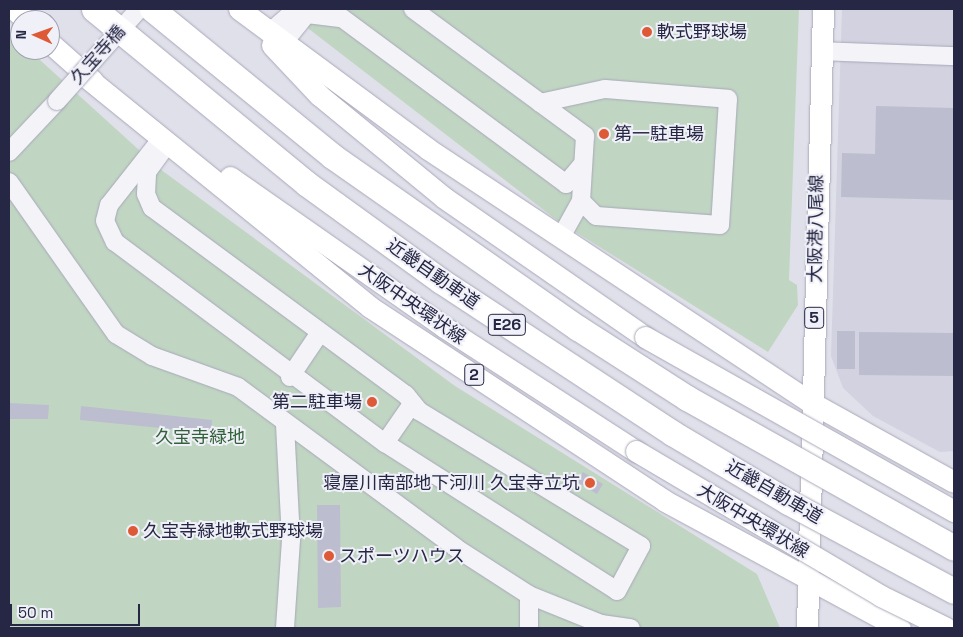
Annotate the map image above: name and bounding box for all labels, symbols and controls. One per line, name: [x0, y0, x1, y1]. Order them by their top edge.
north arrow: [10, 10, 60, 60]
street label: 久宝寺橋: [66, 21, 130, 89]
place label: 軟式野球場: [657, 21, 747, 43]
marker: 軟式野球場: [641, 26, 653, 38]
text: N: [12, 30, 30, 40]
place label: 第一駐車場: [614, 123, 704, 145]
marker: 第一駐車場: [598, 128, 610, 140]
street label: 大阪港八尾線: [804, 175, 828, 283]
street label: 近畿自動車道: [383, 234, 483, 314]
street label: 大阪中央環状線: [354, 259, 470, 349]
road number: 5: [804, 304, 824, 332]
road number: E26: [487, 312, 527, 338]
road number: 2: [464, 362, 484, 388]
place label: 第二駐車場: [272, 391, 362, 413]
marker: 第二駐車場: [366, 396, 378, 408]
park label: 久宝寺緑地: [155, 426, 245, 448]
street label: 近畿自動車道: [722, 456, 826, 528]
place label: 寝屋川南部地下河川 久宝寺立坑: [323, 472, 580, 494]
marker: 寝屋川南部地下河川 久宝寺立坑: [584, 477, 596, 489]
street label: 大阪中央環状線: [693, 479, 813, 563]
place label: 久宝寺緑地軟式野球場: [143, 520, 323, 542]
marker: 久宝寺緑地軟式野球場: [127, 525, 139, 537]
place label: スポーツハウス: [339, 545, 465, 567]
marker: スポーツハウス: [323, 550, 335, 562]
scale bar: [12, 594, 142, 626]
text: 50 m: [18, 603, 53, 622]

